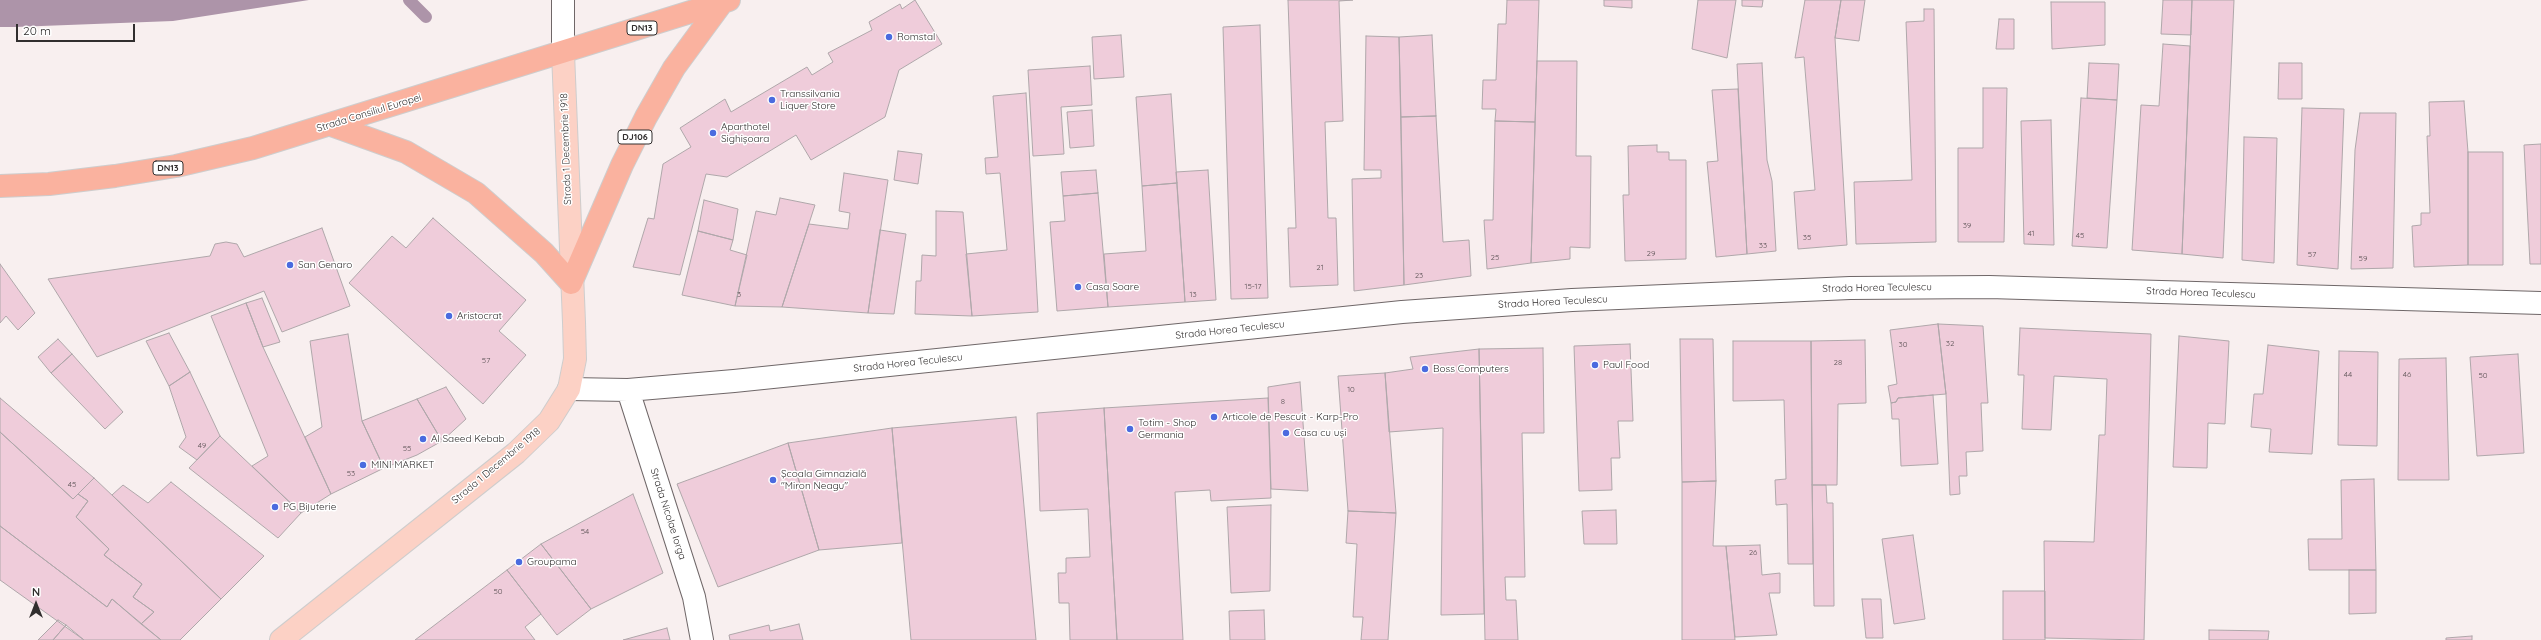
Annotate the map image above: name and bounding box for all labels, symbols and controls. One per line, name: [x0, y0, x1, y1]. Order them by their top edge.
scale bar: [18, 16, 137, 42]
road number: DN13: [627, 21, 657, 35]
text: 20 m: [23, 23, 51, 38]
place label: Romstal: [897, 31, 935, 43]
marker: Romstal: [884, 32, 894, 42]
place label: Transsilvania Liquer Store: [780, 88, 840, 112]
street label: Strada Consiliul Europei: [315, 91, 423, 135]
street label: Strada 1 Decembrie 1918: [558, 93, 574, 205]
marker: Transsilvania Liquer Store: [767, 95, 777, 105]
place label: Aparthotel Sighișoara: [721, 121, 770, 144]
marker: Aparthotel Sighișoara: [708, 128, 718, 138]
road number: DJ106: [618, 130, 652, 144]
road number: DN13: [153, 161, 183, 175]
house number: 39: [1963, 221, 1971, 231]
house number: 41: [2027, 229, 2035, 239]
house number: 45: [2076, 231, 2084, 241]
house number: 35: [1803, 233, 1811, 243]
house number: 33: [1759, 241, 1767, 251]
house number: 29: [1647, 249, 1655, 259]
house number: 57: [2308, 250, 2316, 260]
house number: 25: [1491, 253, 1499, 263]
house number: 59: [2359, 254, 2367, 264]
place label: San Genaro: [298, 259, 352, 271]
marker: San Genaro: [285, 260, 295, 270]
house number: 21: [1316, 263, 1324, 273]
house number: 23: [1415, 271, 1423, 281]
place label: Casa Soare: [1086, 281, 1139, 293]
street label: Strada Horea Teculescu: [1822, 281, 1932, 295]
marker: Casa Soare: [1073, 282, 1083, 292]
house number: 15-17: [1244, 282, 1262, 292]
street label: Strada Horea Teculescu: [2146, 285, 2256, 301]
house number: 3: [737, 290, 741, 300]
house number: 13: [1189, 290, 1197, 300]
street label: Strada Horea Teculescu: [1498, 293, 1608, 311]
place label: Aristocrat: [457, 310, 502, 322]
marker: Aristocrat: [444, 311, 454, 321]
street label: Strada Horea Teculescu: [1175, 318, 1285, 342]
house number: 32: [1946, 339, 1954, 349]
house number: 30: [1899, 340, 1907, 350]
street label: Strada Horea Teculescu: [853, 351, 963, 375]
house number: 57: [482, 356, 490, 366]
house number: 28: [1834, 358, 1842, 368]
place label: Paul Food: [1603, 359, 1649, 371]
marker: Paul Food: [1590, 360, 1600, 370]
place label: Boss Computers: [1433, 363, 1509, 375]
marker: Boss Computers: [1420, 364, 1430, 374]
house number: 44: [2344, 370, 2352, 380]
house number: 46: [2403, 370, 2411, 380]
house number: 50: [2478, 371, 2488, 381]
house number: 10: [1347, 385, 1355, 395]
house number: 8: [1281, 397, 1285, 407]
place label: Articole de Pescuit - Karp-Pro: [1222, 411, 1358, 423]
marker: Articole de Pescuit - Karp-Pro: [1209, 412, 1219, 422]
place label: Totim - Shop Germania: [1138, 417, 1196, 440]
marker: Totim - Shop Germania: [1125, 424, 1135, 434]
street label: Strada 1 Decembrie 1918: [449, 425, 543, 507]
place label: Casa cu uși: [1294, 427, 1346, 439]
marker: Casa cu uși: [1281, 428, 1291, 438]
place label: Al Saeed Kebab: [431, 433, 505, 445]
marker: Al Saeed Kebab: [418, 434, 428, 444]
house number: 49: [198, 441, 206, 451]
house number: 55: [403, 444, 411, 454]
place label: MINI MARKET: [371, 459, 434, 471]
marker: MINI MARKET: [358, 460, 368, 470]
street label: Strada Nicolae Iorga: [648, 467, 688, 561]
place label: Şcoala Gimnazială "Miron Neagu": [781, 468, 866, 492]
house number: 53: [347, 469, 355, 479]
marker: Şcoala Gimnazială "Miron Neagu": [768, 475, 778, 485]
house number: 45: [68, 480, 76, 490]
place label: PG Bijuterie: [283, 501, 336, 513]
marker: PG Bijuterie: [270, 502, 280, 512]
house number: 54: [581, 527, 589, 537]
house number: 26: [1749, 548, 1757, 558]
place label: Groupama: [527, 556, 577, 568]
marker: Groupama: [514, 557, 524, 567]
north arrow: [16, 584, 56, 624]
text: N: [32, 585, 40, 599]
house number: 50: [493, 587, 503, 597]

